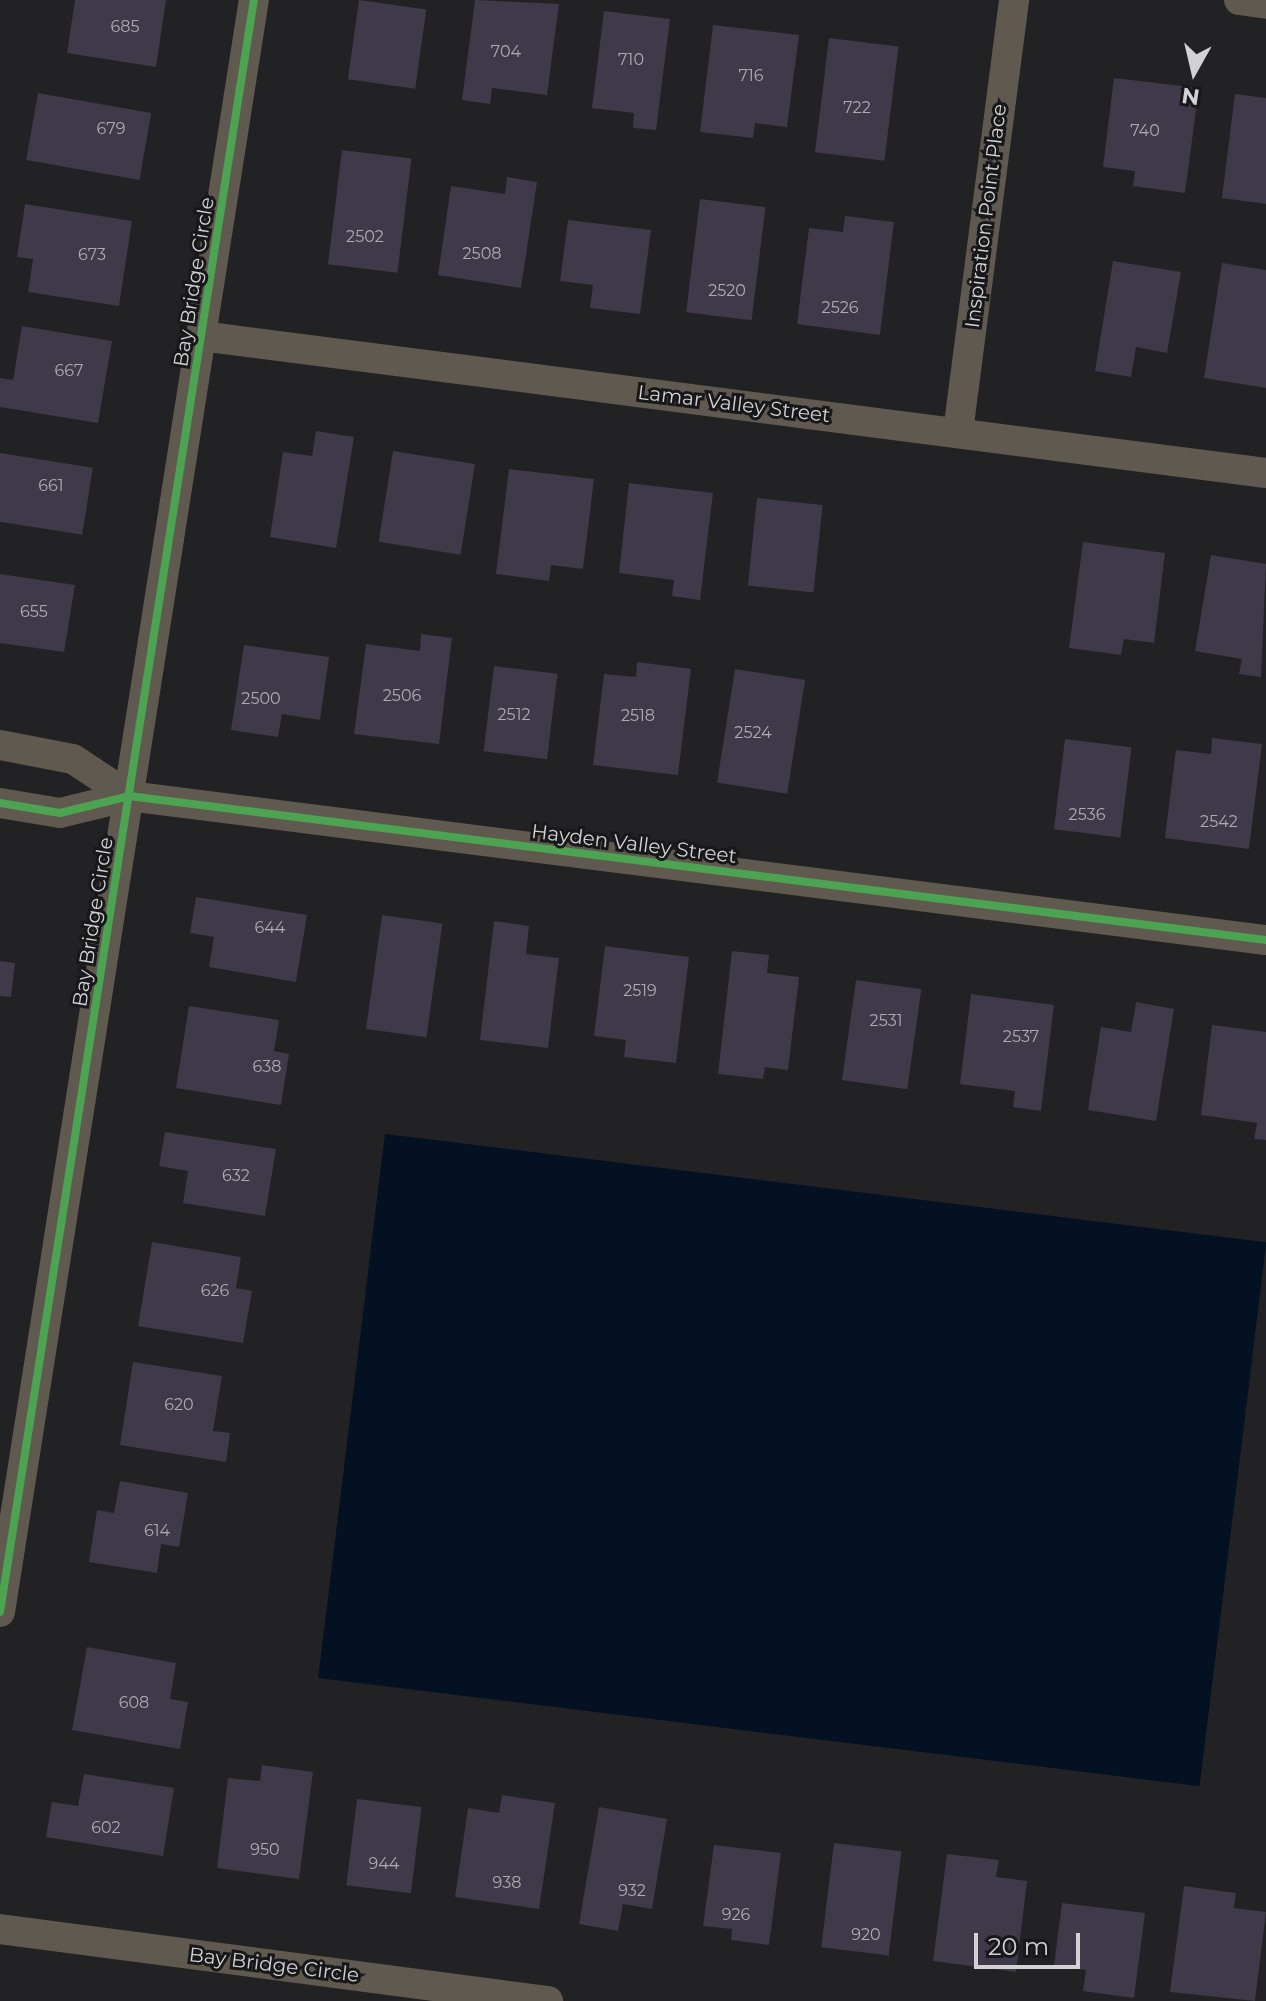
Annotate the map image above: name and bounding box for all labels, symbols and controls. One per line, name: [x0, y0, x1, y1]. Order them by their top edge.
house number: 685: [110, 17, 140, 37]
north arrow: [1154, 32, 1234, 112]
house number: 704: [491, 42, 521, 62]
house number: 710: [618, 50, 644, 70]
house number: 716: [738, 66, 764, 86]
text: N: [1180, 82, 1201, 111]
house number: 722: [843, 98, 871, 118]
street label: Inspiration Point Place: [960, 103, 1012, 329]
house number: 679: [97, 119, 125, 139]
house number: 740: [1130, 121, 1160, 141]
street label: Bay Bridge Circle: [169, 195, 219, 369]
house number: 2502: [346, 227, 384, 247]
house number: 2508: [463, 244, 501, 264]
house number: 673: [78, 245, 106, 265]
house number: 2520: [708, 281, 746, 301]
house number: 2526: [822, 298, 858, 318]
house number: 667: [55, 361, 83, 381]
street label: Lamar Valley Street: [636, 380, 832, 428]
house number: 661: [38, 476, 64, 496]
house number: 655: [20, 602, 48, 622]
house number: 2506: [383, 686, 421, 706]
house number: 2500: [241, 689, 281, 709]
house number: 2512: [497, 705, 531, 725]
house number: 2518: [621, 706, 655, 726]
house number: 2524: [734, 723, 772, 743]
house number: 2536: [1069, 805, 1105, 825]
house number: 2542: [1200, 812, 1238, 832]
street label: Hayden Valley Street: [530, 820, 738, 868]
street label: Bay Bridge Circle: [68, 835, 118, 1009]
house number: 644: [255, 918, 285, 938]
house number: 2519: [623, 981, 657, 1001]
house number: 2531: [870, 1011, 902, 1031]
house number: 2537: [1003, 1027, 1039, 1047]
house number: 638: [253, 1057, 281, 1077]
house number: 632: [222, 1166, 250, 1186]
house number: 626: [201, 1281, 229, 1301]
house number: 620: [164, 1395, 194, 1415]
house number: 614: [144, 1521, 170, 1541]
house number: 608: [119, 1693, 149, 1713]
house number: 602: [91, 1818, 121, 1838]
house number: 950: [250, 1840, 280, 1860]
house number: 944: [369, 1854, 399, 1874]
house number: 938: [493, 1873, 521, 1893]
house number: 932: [618, 1881, 646, 1901]
house number: 926: [722, 1905, 750, 1925]
scale bar: [978, 1917, 1084, 1967]
house number: 920: [851, 1925, 881, 1945]
text: 20 m: [988, 1932, 1049, 1961]
street label: Bay Bridge Circle: [187, 1943, 361, 1987]

